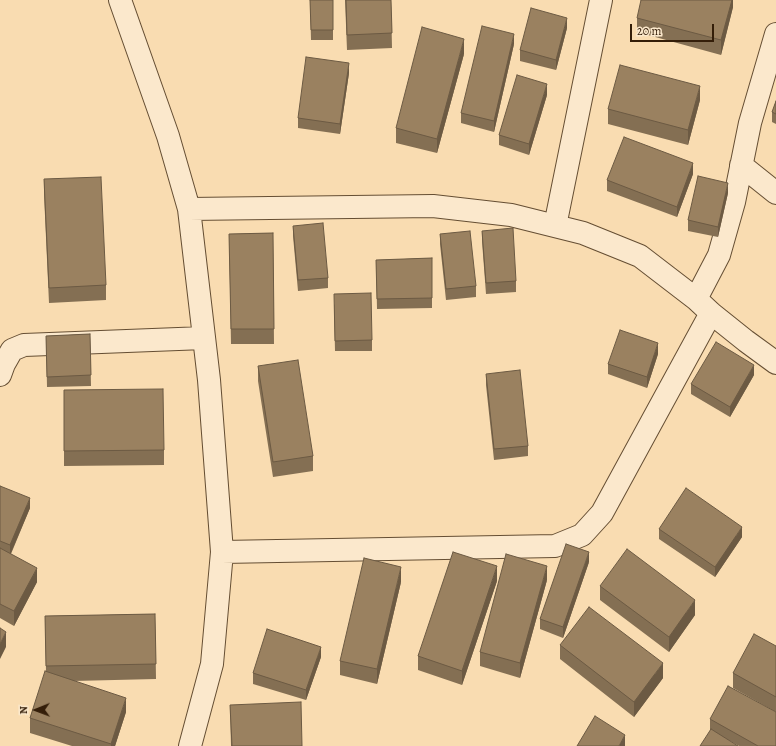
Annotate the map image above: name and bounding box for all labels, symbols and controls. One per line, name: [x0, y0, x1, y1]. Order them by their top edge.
scale bar: [632, 16, 716, 42]
text: 20 m: [637, 23, 661, 39]
north arrow: [16, 690, 56, 730]
text: N: [16, 706, 31, 714]

